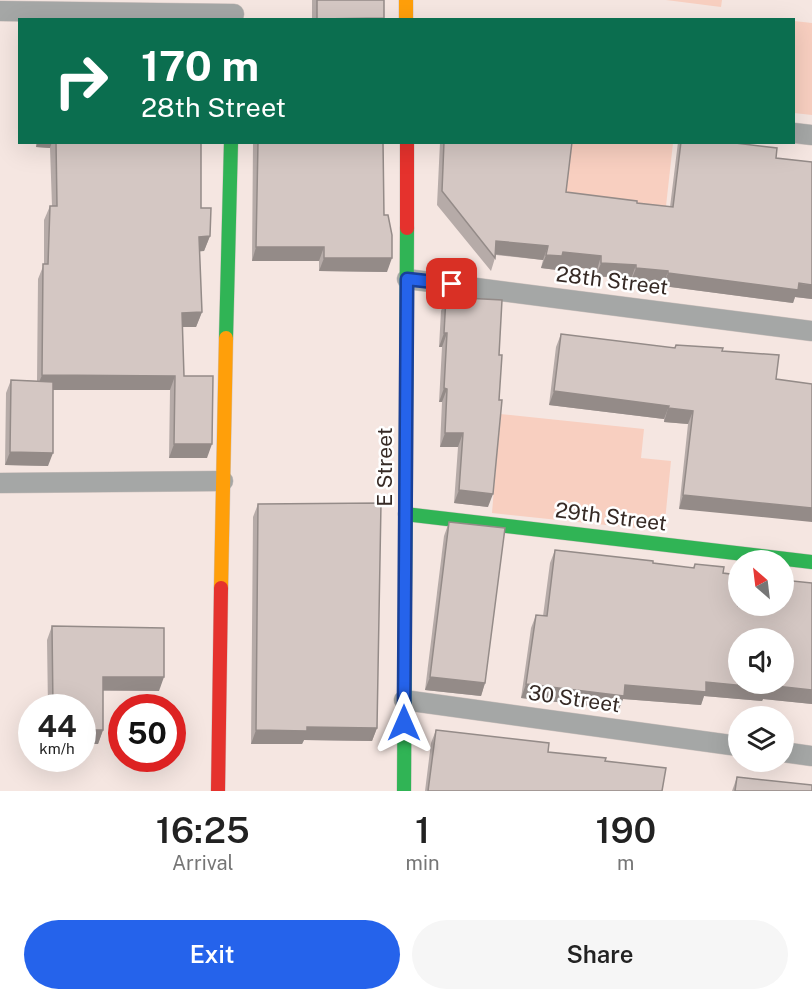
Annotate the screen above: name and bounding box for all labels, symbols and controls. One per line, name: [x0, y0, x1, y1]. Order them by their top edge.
text: 170 m: [141, 41, 259, 90]
icon: right: [42, 42, 120, 120]
text: 28th Street: [141, 91, 286, 123]
pin: [426, 258, 477, 309]
street label: 28th Street: [555, 261, 670, 300]
icon: arrive: [435, 267, 468, 300]
street label: E Street: [372, 427, 397, 507]
street label: 29th Street: [554, 497, 668, 536]
north arrow: [728, 550, 794, 616]
map controls: [728, 550, 794, 772]
button: sound: [728, 628, 794, 694]
street label: 30 Street: [527, 680, 622, 717]
position arrow: [372, 691, 436, 755]
speed limit sign: 50: [108, 694, 186, 772]
button: layers: [728, 706, 794, 772]
text: 44: [37, 708, 77, 744]
text: km/h: [39, 740, 75, 757]
text: 16:25: [156, 809, 250, 851]
text: 1: [415, 809, 430, 851]
text: 190: [595, 809, 656, 851]
text: Arrival: [172, 851, 234, 875]
text: min: [406, 851, 440, 875]
text: m: [617, 851, 634, 875]
button: Exit: [24, 920, 400, 989]
button: Share: [412, 920, 788, 989]

